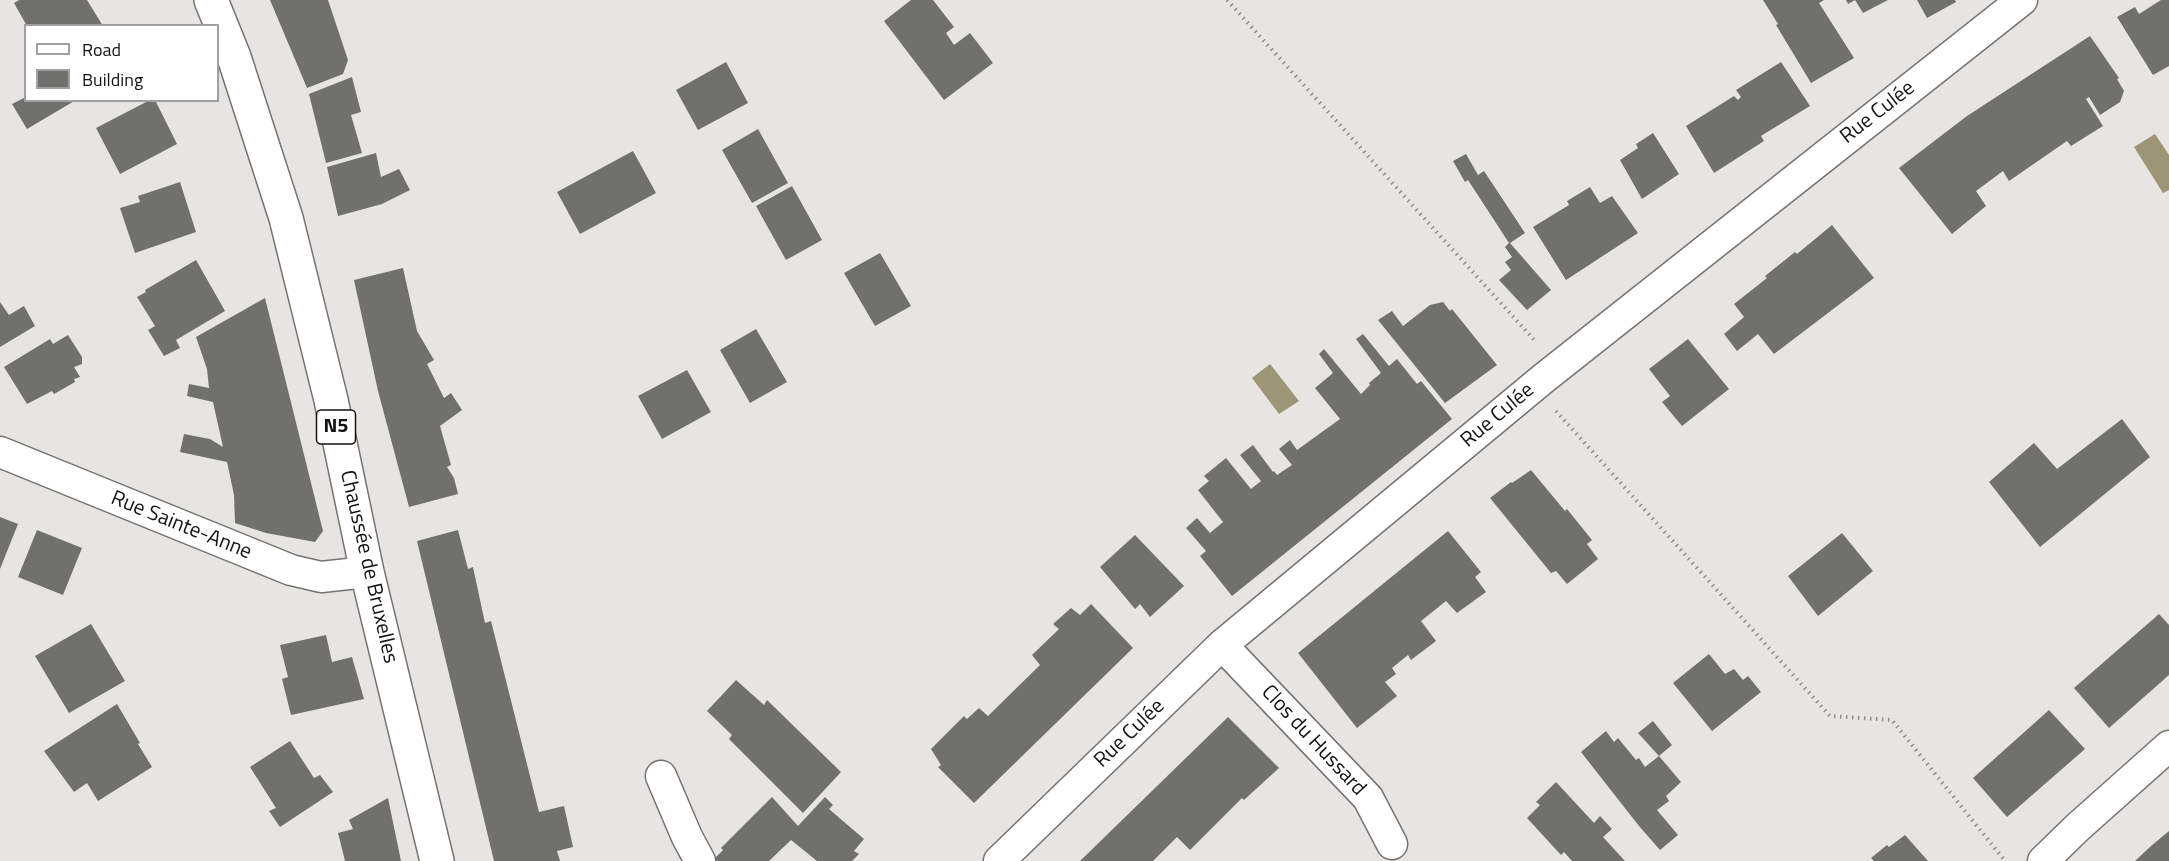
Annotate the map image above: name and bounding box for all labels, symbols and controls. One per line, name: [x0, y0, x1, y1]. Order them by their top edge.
legend: [24, 24, 219, 102]
text: Road: [82, 36, 121, 63]
text: Building: [82, 66, 143, 93]
street label: Rue Culée: [1836, 76, 1920, 150]
street label: Rue Culée: [1456, 378, 1540, 454]
road number: N5: [316, 410, 356, 444]
street label: Chaussée de Bruxelles: [334, 468, 402, 666]
street label: Rue Sainte-Anne: [107, 486, 255, 566]
street label: Clos du Hussard: [1255, 680, 1371, 802]
street label: Rue Culée: [1090, 694, 1170, 774]

